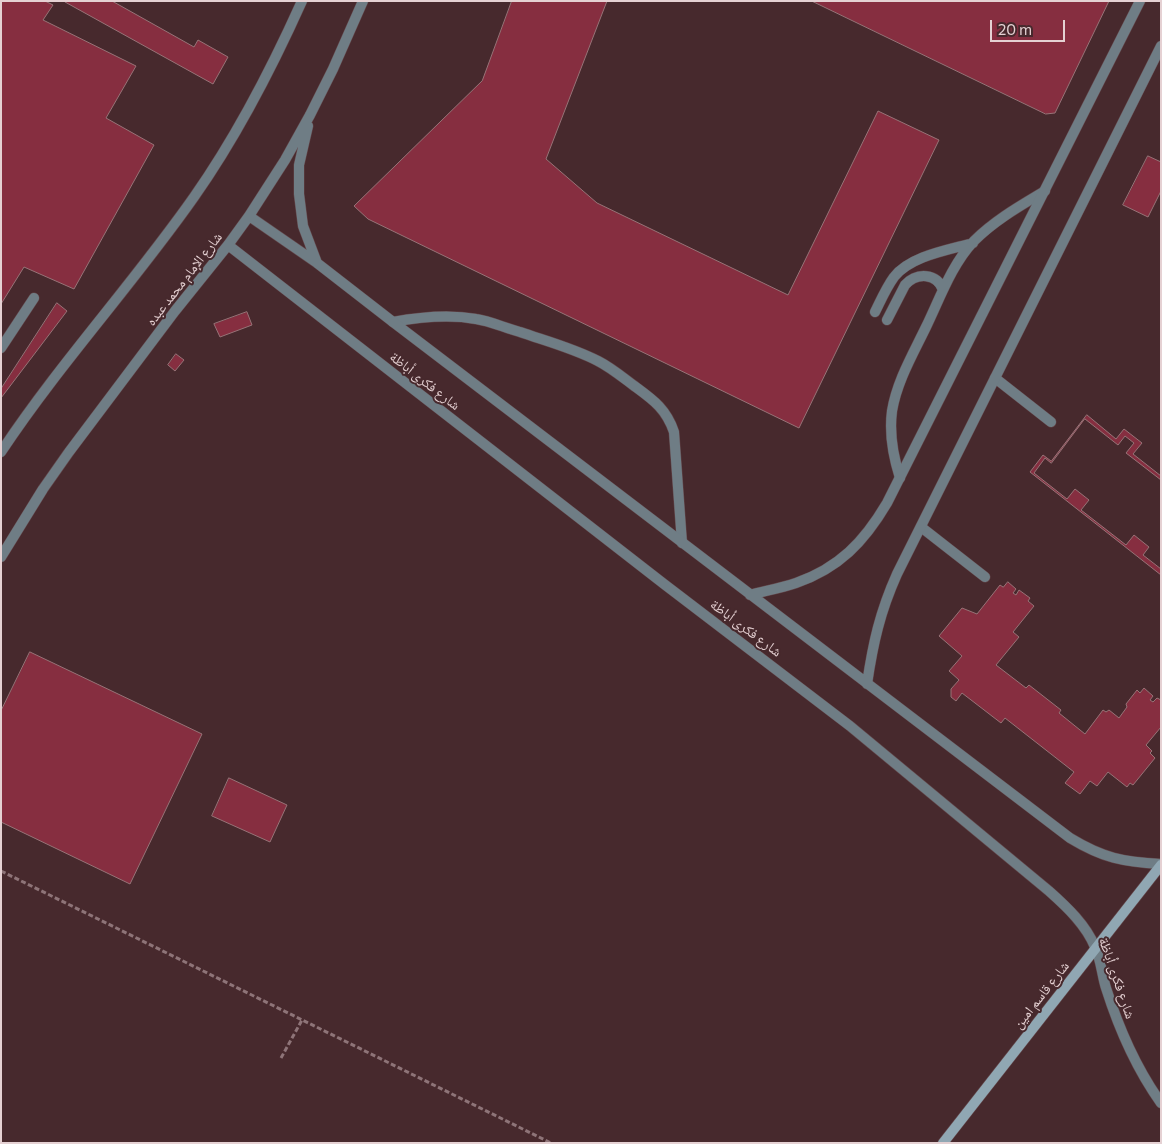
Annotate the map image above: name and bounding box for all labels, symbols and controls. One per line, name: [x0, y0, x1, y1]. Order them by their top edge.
scale bar: [992, 10, 1067, 42]
text: 20 m: [998, 20, 1032, 38]
street label: شارع الإمام محمد عبده: [142, 229, 226, 329]
street label: شارع فكرى أباظة: [386, 348, 464, 414]
street label: شارع فكرى أباظة: [707, 596, 785, 660]
street label: شارع فكرى أباظة: [1095, 935, 1139, 1021]
street label: شارع قاسم امين: [1009, 958, 1073, 1032]

